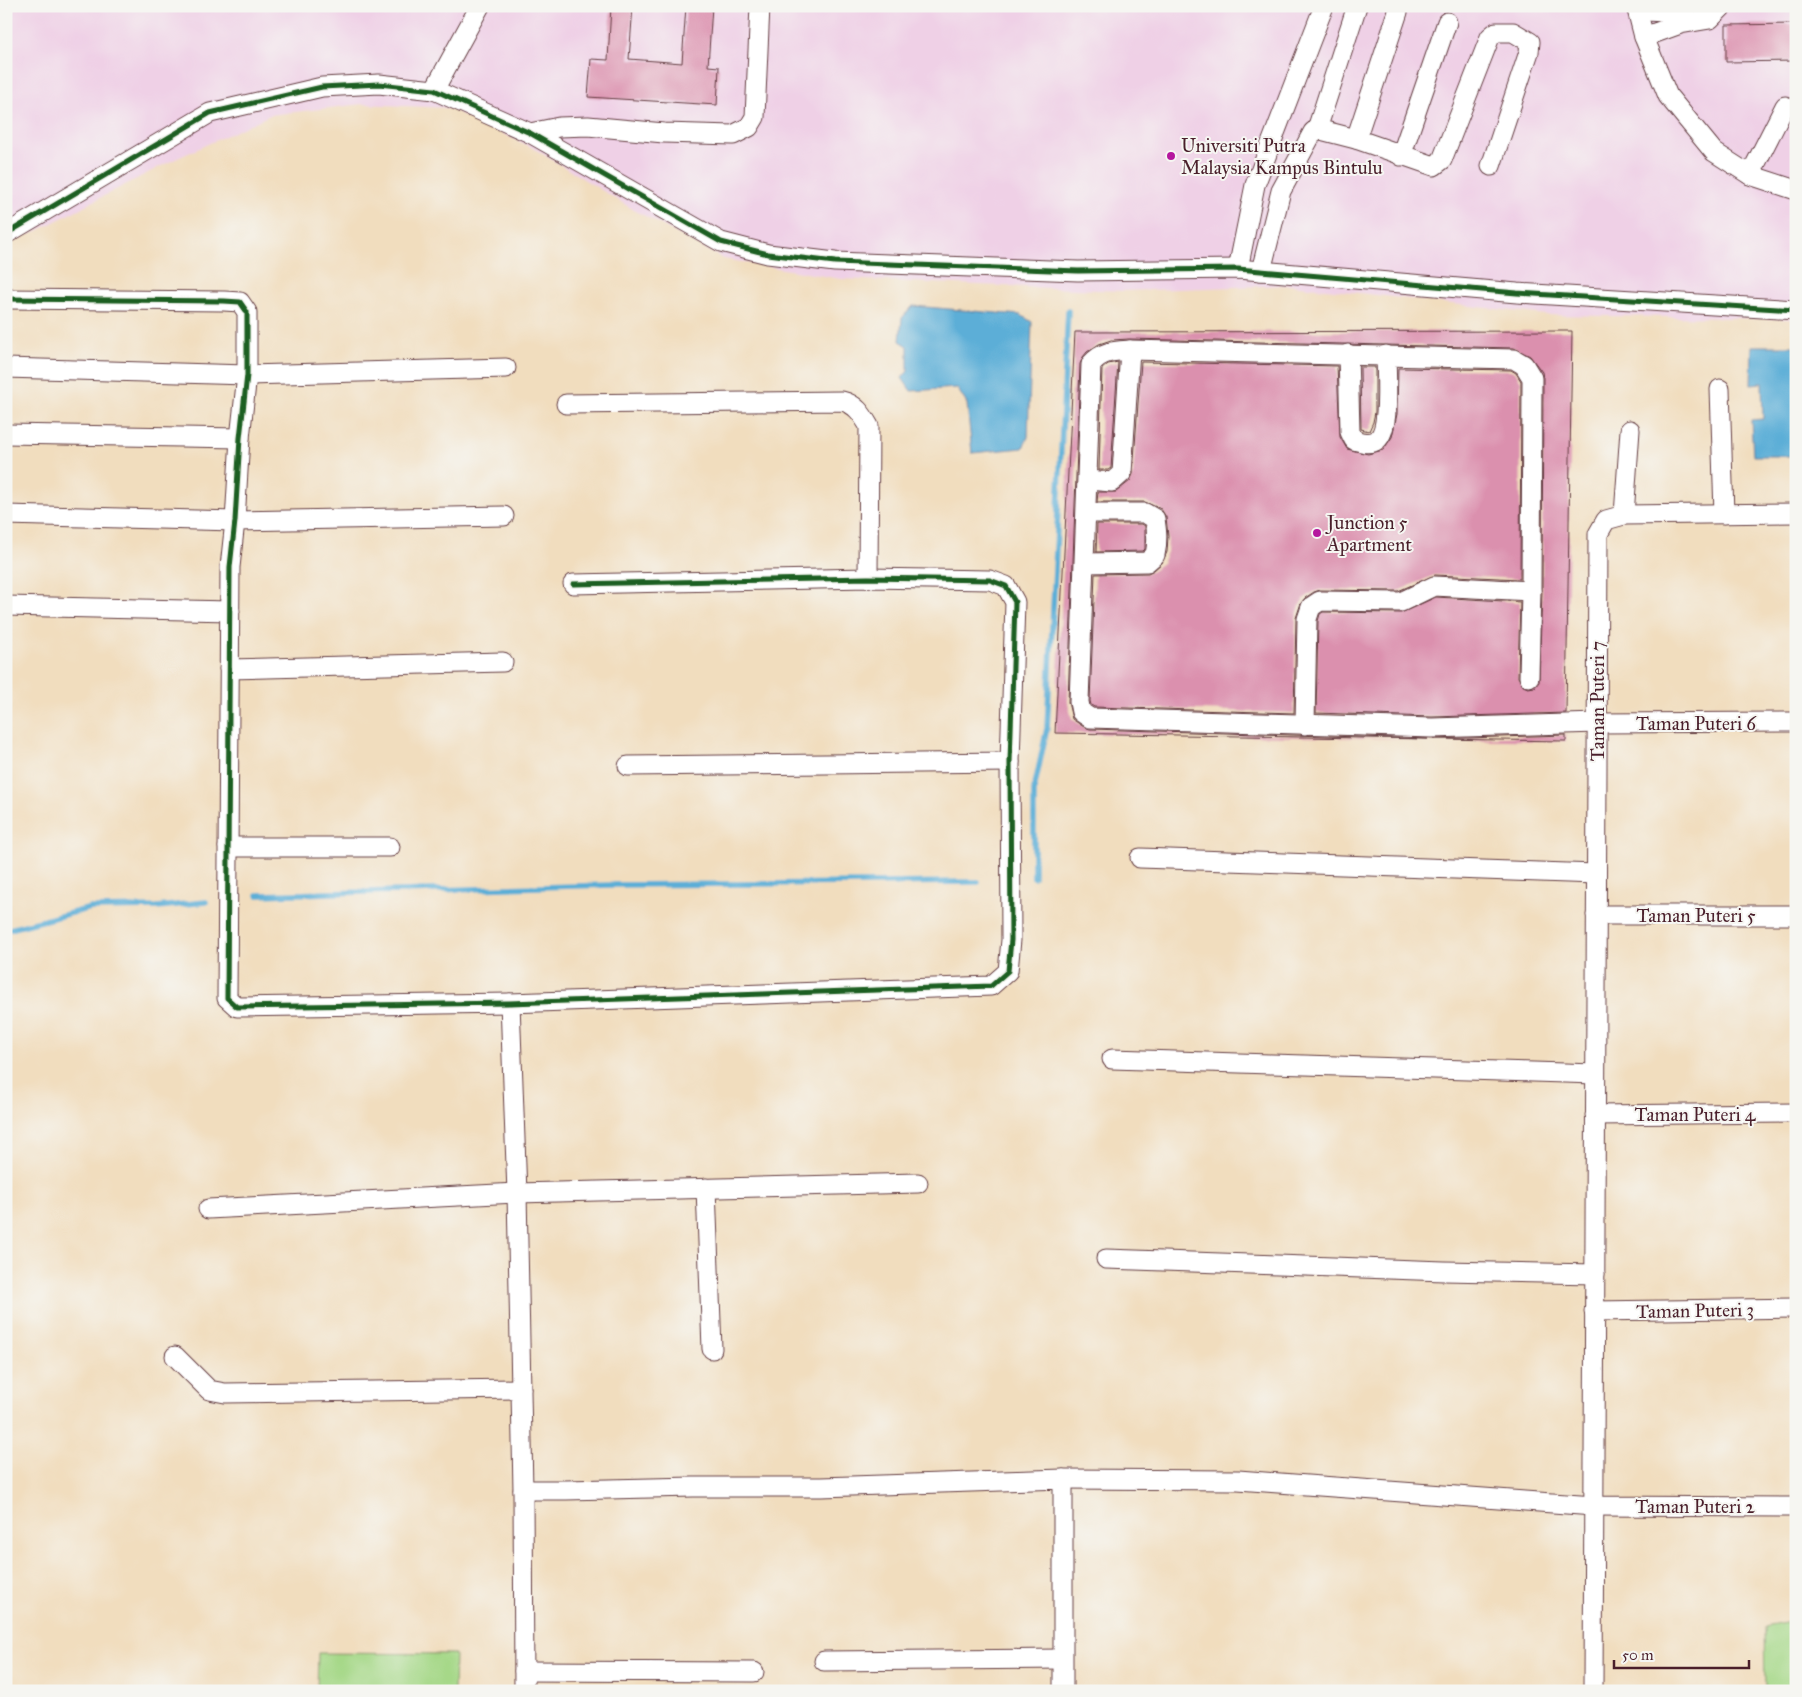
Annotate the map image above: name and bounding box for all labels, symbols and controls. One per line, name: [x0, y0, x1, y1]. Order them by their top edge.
place label: Universiti Putra Malaysia Kampus Bintulu: [1181, 134, 1383, 179]
marker: Universiti Putra Malaysia Kampus Bintulu: [1165, 150, 1177, 162]
place label: Junction 5 Apartment: [1325, 511, 1412, 556]
marker: Junction 5 Apartment: [1311, 527, 1323, 539]
street label: Taman Puteri 7: [1586, 641, 1609, 761]
street label: Taman Puteri 6: [1636, 712, 1757, 735]
street label: Taman Puteri 5: [1636, 904, 1756, 927]
street label: Taman Puteri 4: [1635, 1103, 1756, 1126]
street label: Taman Puteri 3: [1636, 1298, 1754, 1323]
street label: Taman Puteri 2: [1635, 1495, 1755, 1518]
scale bar: [1614, 1637, 1750, 1669]
text: 50 m: [1622, 1646, 1654, 1664]

